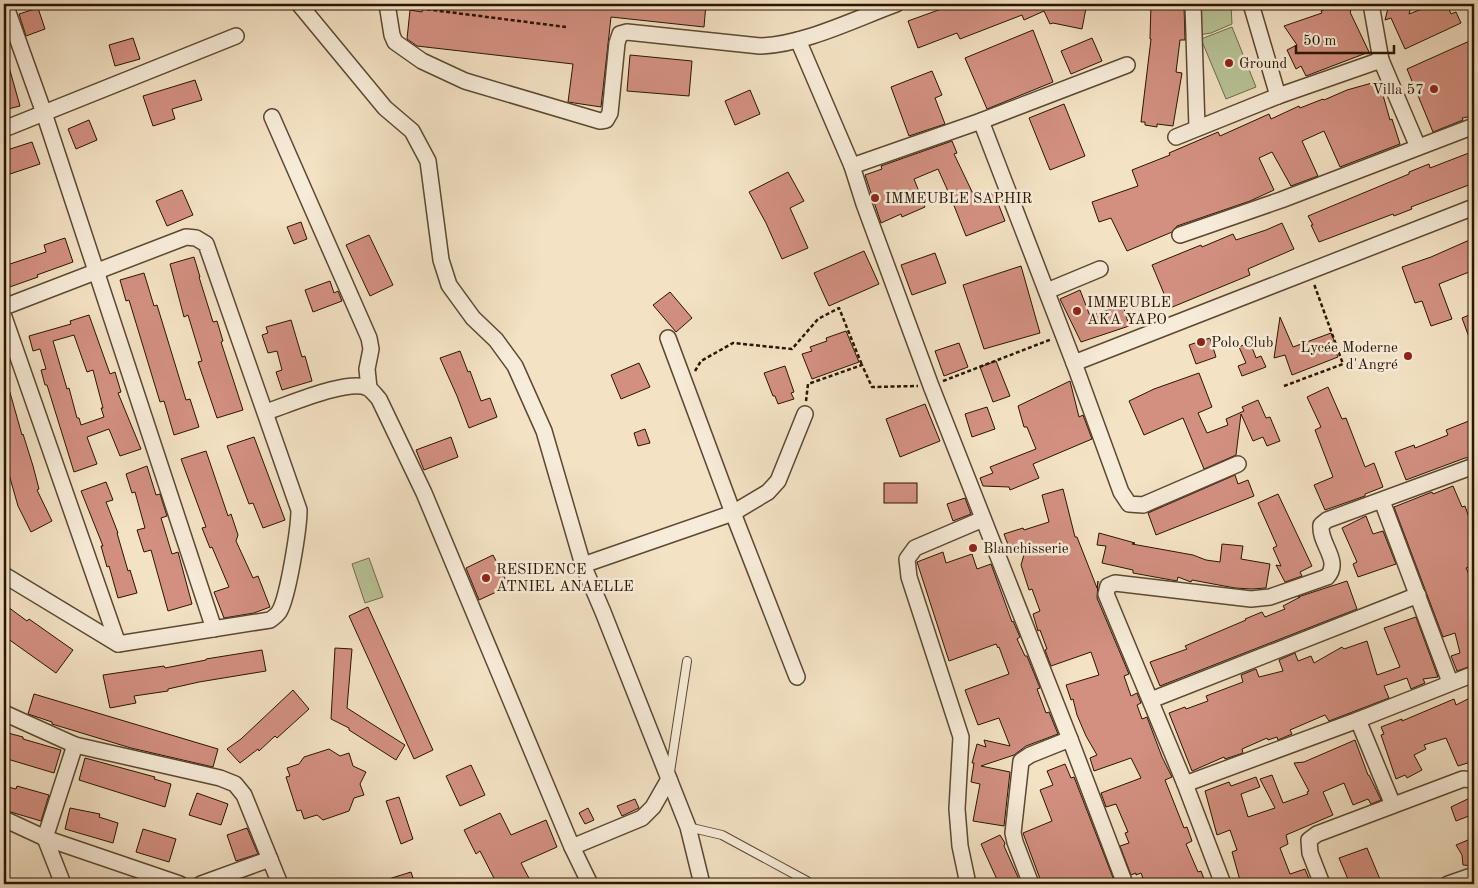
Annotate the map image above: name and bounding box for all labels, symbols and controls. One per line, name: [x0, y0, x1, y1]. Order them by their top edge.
scale bar: [1296, 22, 1393, 54]
text: 50 m: [1303, 34, 1337, 49]
marker: Ground: [1223, 57, 1235, 69]
place label: Ground: [1239, 57, 1288, 72]
place label: Villa 57: [1372, 83, 1424, 98]
marker: Villa 57: [1428, 83, 1440, 95]
marker: IMMEUBLE SAPHIR: [869, 192, 881, 204]
place label: IMMEUBLE SAPHIR: [885, 192, 1032, 207]
place label: IMMEUBLE AKA YAPO: [1087, 296, 1171, 328]
marker: IMMEUBLE AKA YAPO: [1071, 305, 1083, 317]
marker: Polo Club: [1195, 336, 1207, 348]
place label: Polo Club: [1211, 336, 1273, 351]
place label: Lycée Moderne d'Angré: [1300, 341, 1398, 373]
marker: Lycée Moderne d'Angré: [1402, 350, 1414, 362]
marker: Blanchisserie: [967, 542, 979, 554]
place label: Blanchisserie: [983, 542, 1069, 557]
place label: RESIDENCE ATNIEL ANAELLE: [496, 563, 634, 595]
marker: RESIDENCE ATNIEL ANAELLE: [480, 572, 492, 584]

